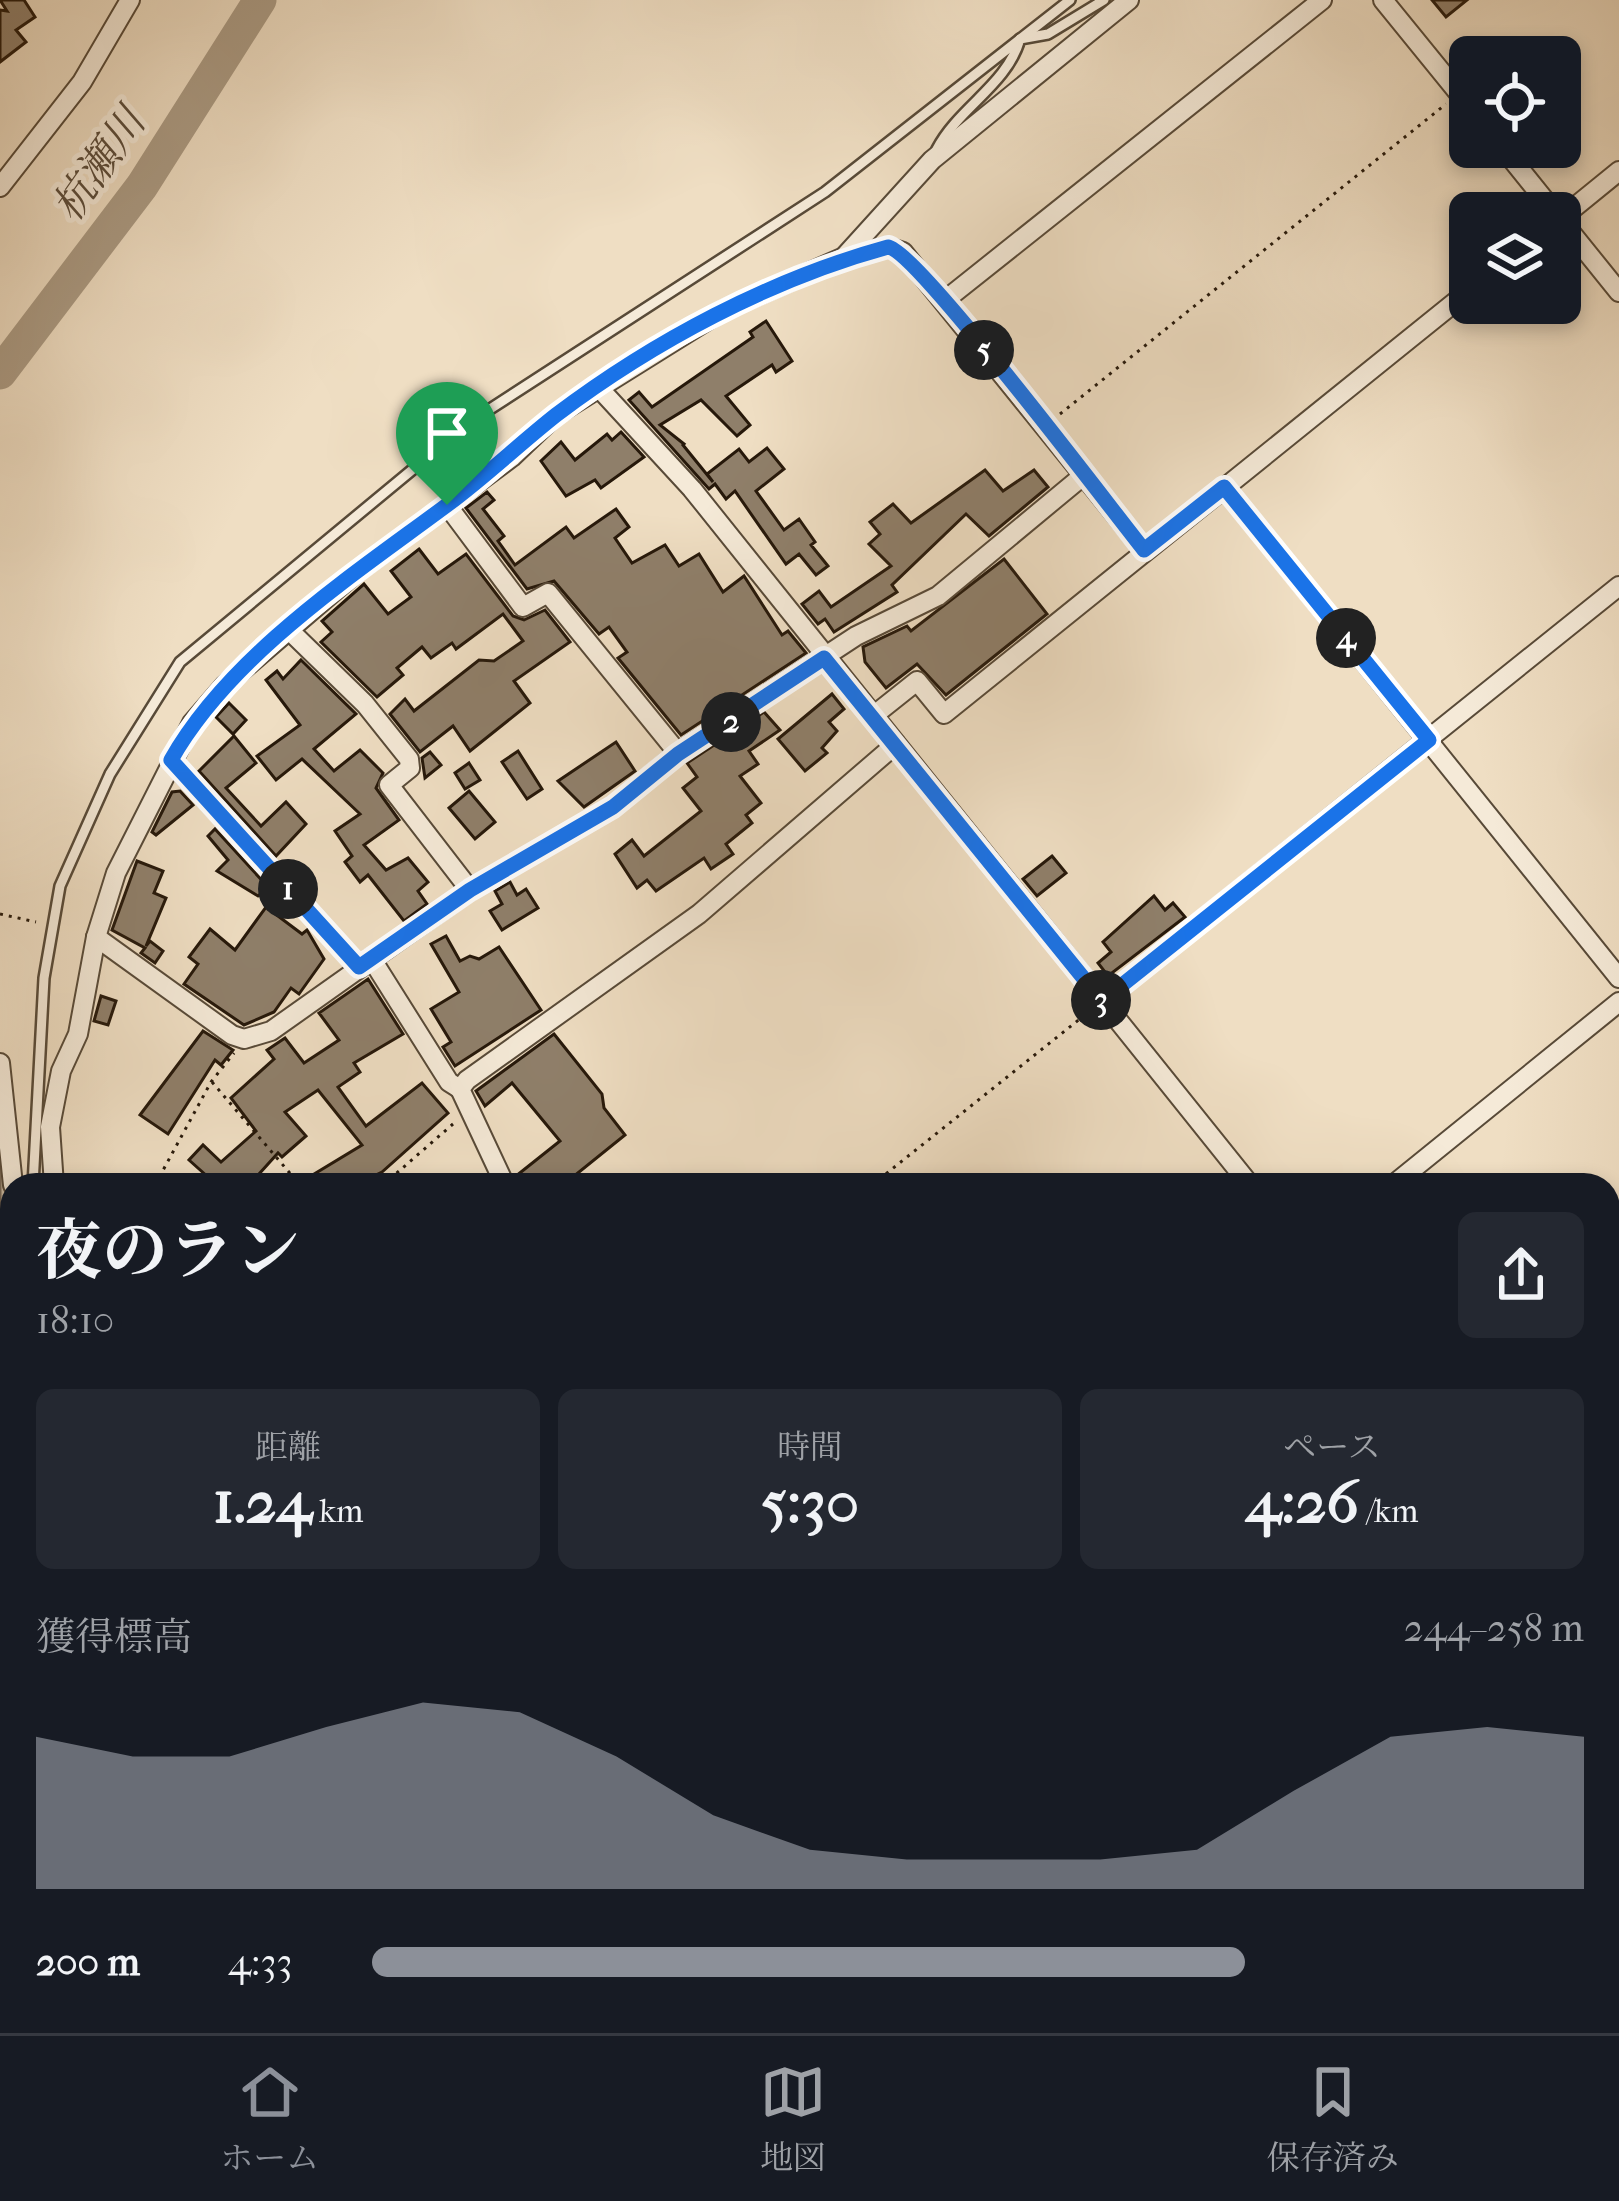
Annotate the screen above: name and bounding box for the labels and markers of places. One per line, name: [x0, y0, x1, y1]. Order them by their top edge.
pin: 5: [954, 320, 1014, 380]
pin: [396, 382, 498, 505]
pin: 4: [1316, 608, 1376, 668]
pin: 2: [701, 692, 761, 752]
pin: 1: [258, 859, 318, 919]
pin: 3: [1071, 970, 1131, 1030]

